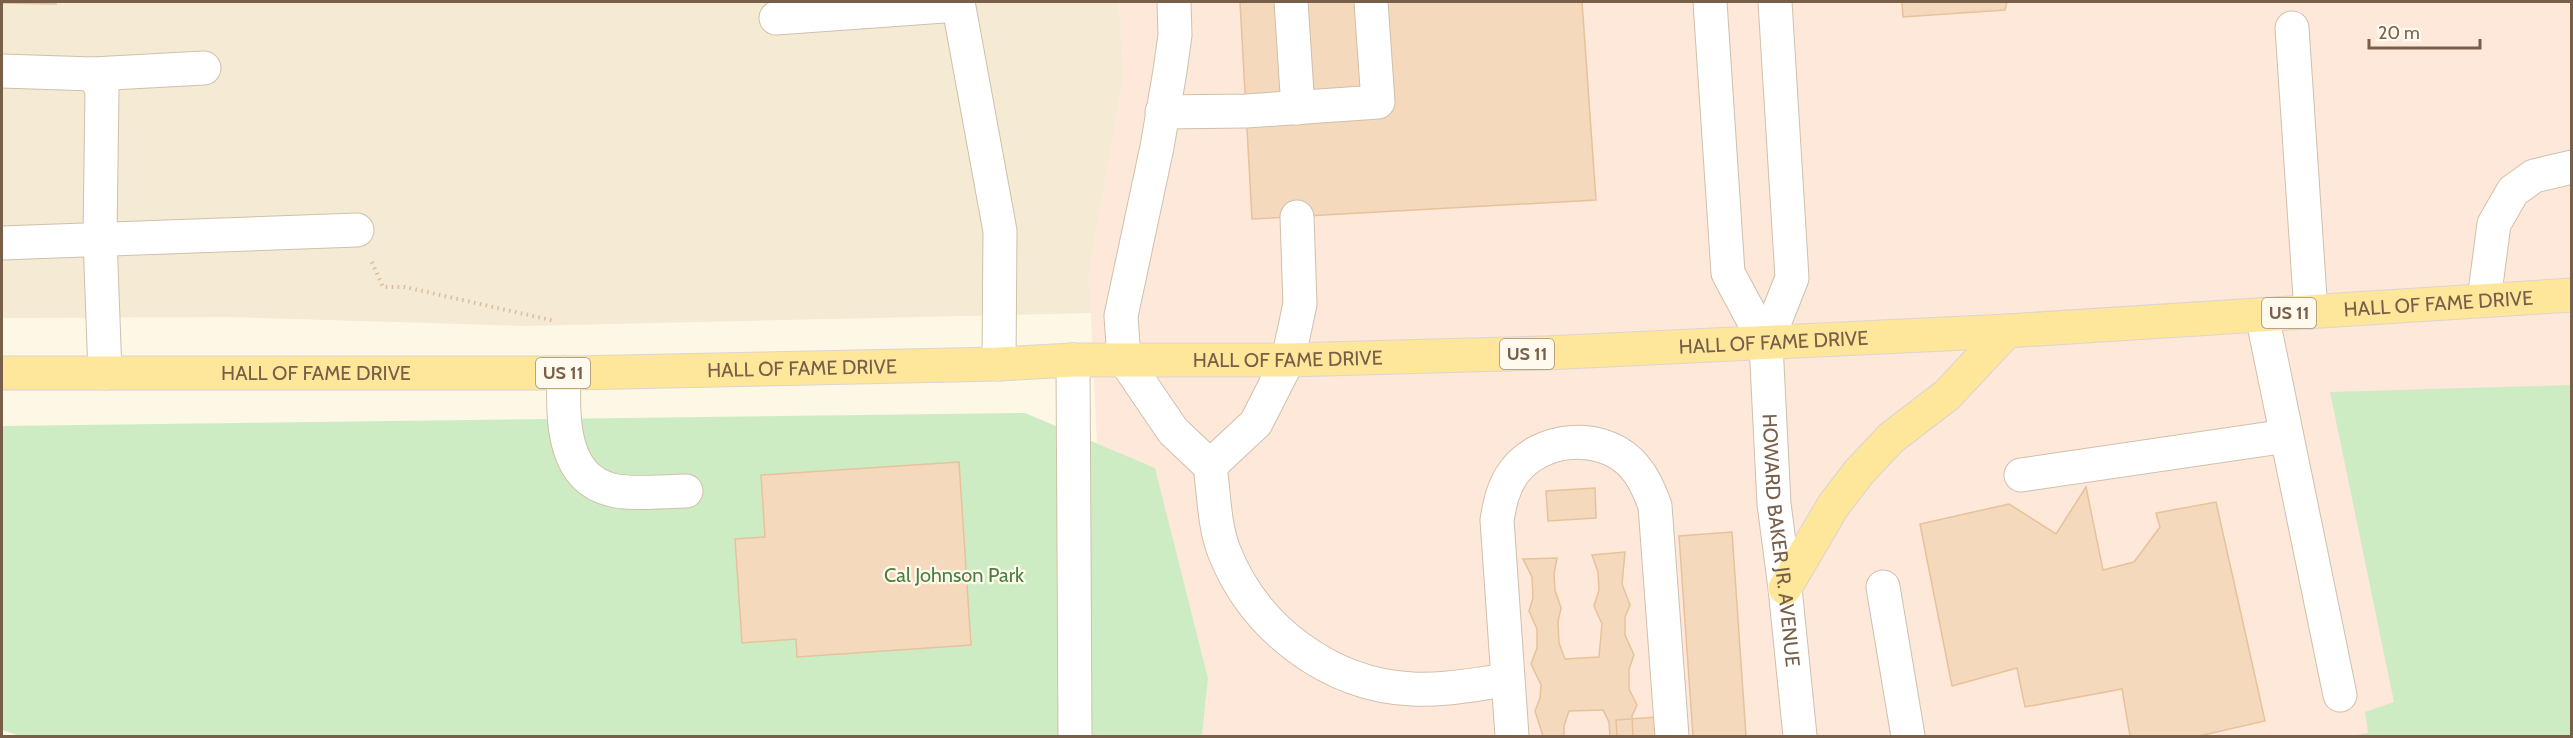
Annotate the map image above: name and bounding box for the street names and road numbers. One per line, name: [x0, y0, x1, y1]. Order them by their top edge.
street label: HALL OF FAME DRIVE: [2343, 286, 2534, 322]
road number: US 11: [2262, 298, 2316, 328]
street label: HALL OF FAME DRIVE: [1678, 326, 1869, 359]
road number: US 11: [1500, 339, 1554, 369]
street label: HALL OF FAME DRIVE: [1193, 345, 1383, 372]
street label: HALL OF FAME DRIVE: [707, 354, 897, 382]
road number: US 11: [536, 358, 590, 388]
street label: HALL OF FAME DRIVE: [221, 361, 411, 385]
street label: HOWARD BAKER JR. AVENUE: [1757, 413, 1805, 668]

